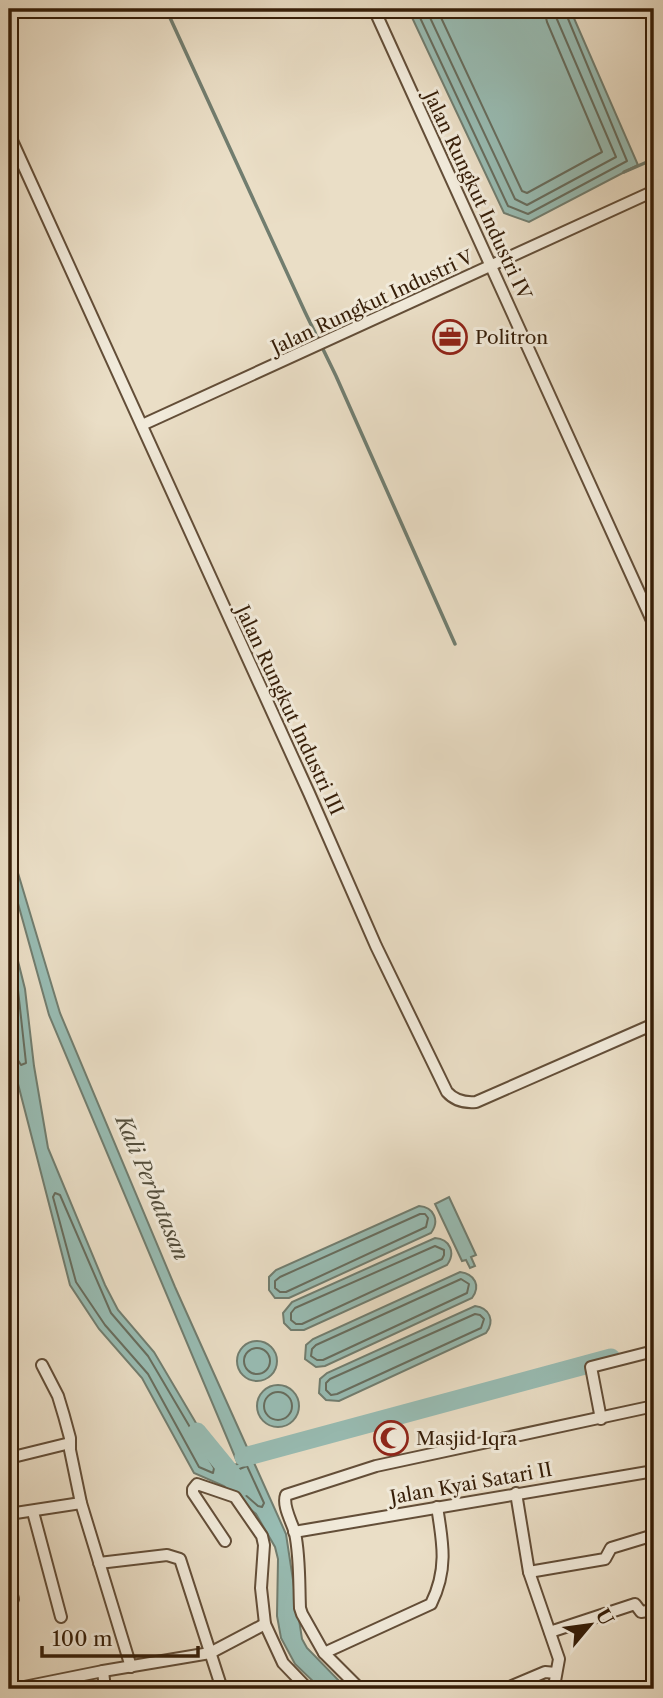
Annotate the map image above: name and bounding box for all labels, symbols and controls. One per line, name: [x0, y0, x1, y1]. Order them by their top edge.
street label: Jalan Rungkut Industri IV: [418, 84, 537, 305]
street label: Jalan Rungkut Industri V: [265, 245, 478, 361]
office icon: Politron: [431, 318, 469, 356]
place label: Politron: [475, 326, 548, 349]
street label: Jalan Rungkut Industri III: [230, 599, 348, 819]
water label: Kali Perbatasan: [110, 1110, 194, 1264]
mosque icon: Masjid Iqra: [372, 1419, 410, 1457]
place label: Masjid Iqra: [416, 1427, 517, 1450]
street label: Jalan Kyai Satari II: [385, 1458, 554, 1510]
north arrow: [554, 1590, 624, 1660]
text: U: [591, 1605, 619, 1630]
scale bar: [42, 1614, 198, 1658]
text: 100 m: [52, 1626, 113, 1651]

